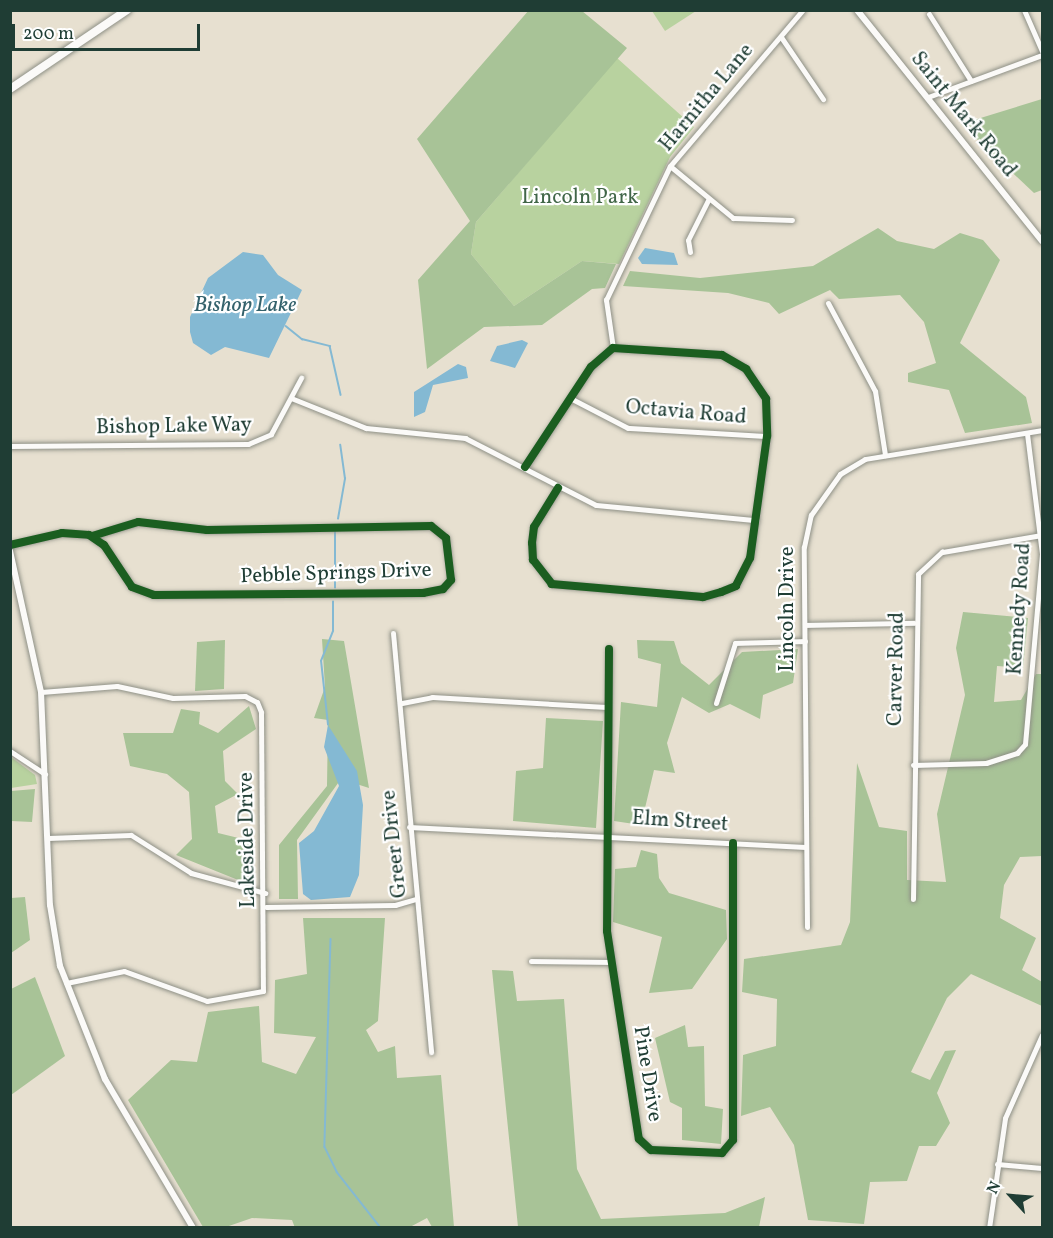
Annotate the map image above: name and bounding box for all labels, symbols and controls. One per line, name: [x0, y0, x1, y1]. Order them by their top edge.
scale bar: [15, 12, 202, 50]
text: 200 m: [23, 22, 74, 47]
street label: Harnitha Lane: [655, 39, 759, 157]
street label: Saint Mark Road: [905, 47, 1021, 183]
park label: Lincoln Park: [522, 185, 638, 211]
water label: Bishop Lake: [194, 293, 296, 319]
street label: Octavia Road: [624, 395, 748, 431]
street label: Bishop Lake Way: [95, 413, 253, 441]
street label: Kennedy Road: [1003, 542, 1037, 676]
street label: Lincoln Drive: [775, 546, 801, 672]
street label: Pebble Springs Drive: [240, 558, 432, 590]
street label: Carver Road: [883, 612, 911, 726]
street label: Lakeside Drive: [234, 772, 262, 908]
street label: Greer Drive: [377, 789, 413, 899]
street label: Elm Street: [631, 806, 729, 838]
street label: Pine Drive: [627, 1024, 667, 1124]
north arrow: [981, 1166, 1041, 1226]
text: N: [982, 1178, 1007, 1198]

